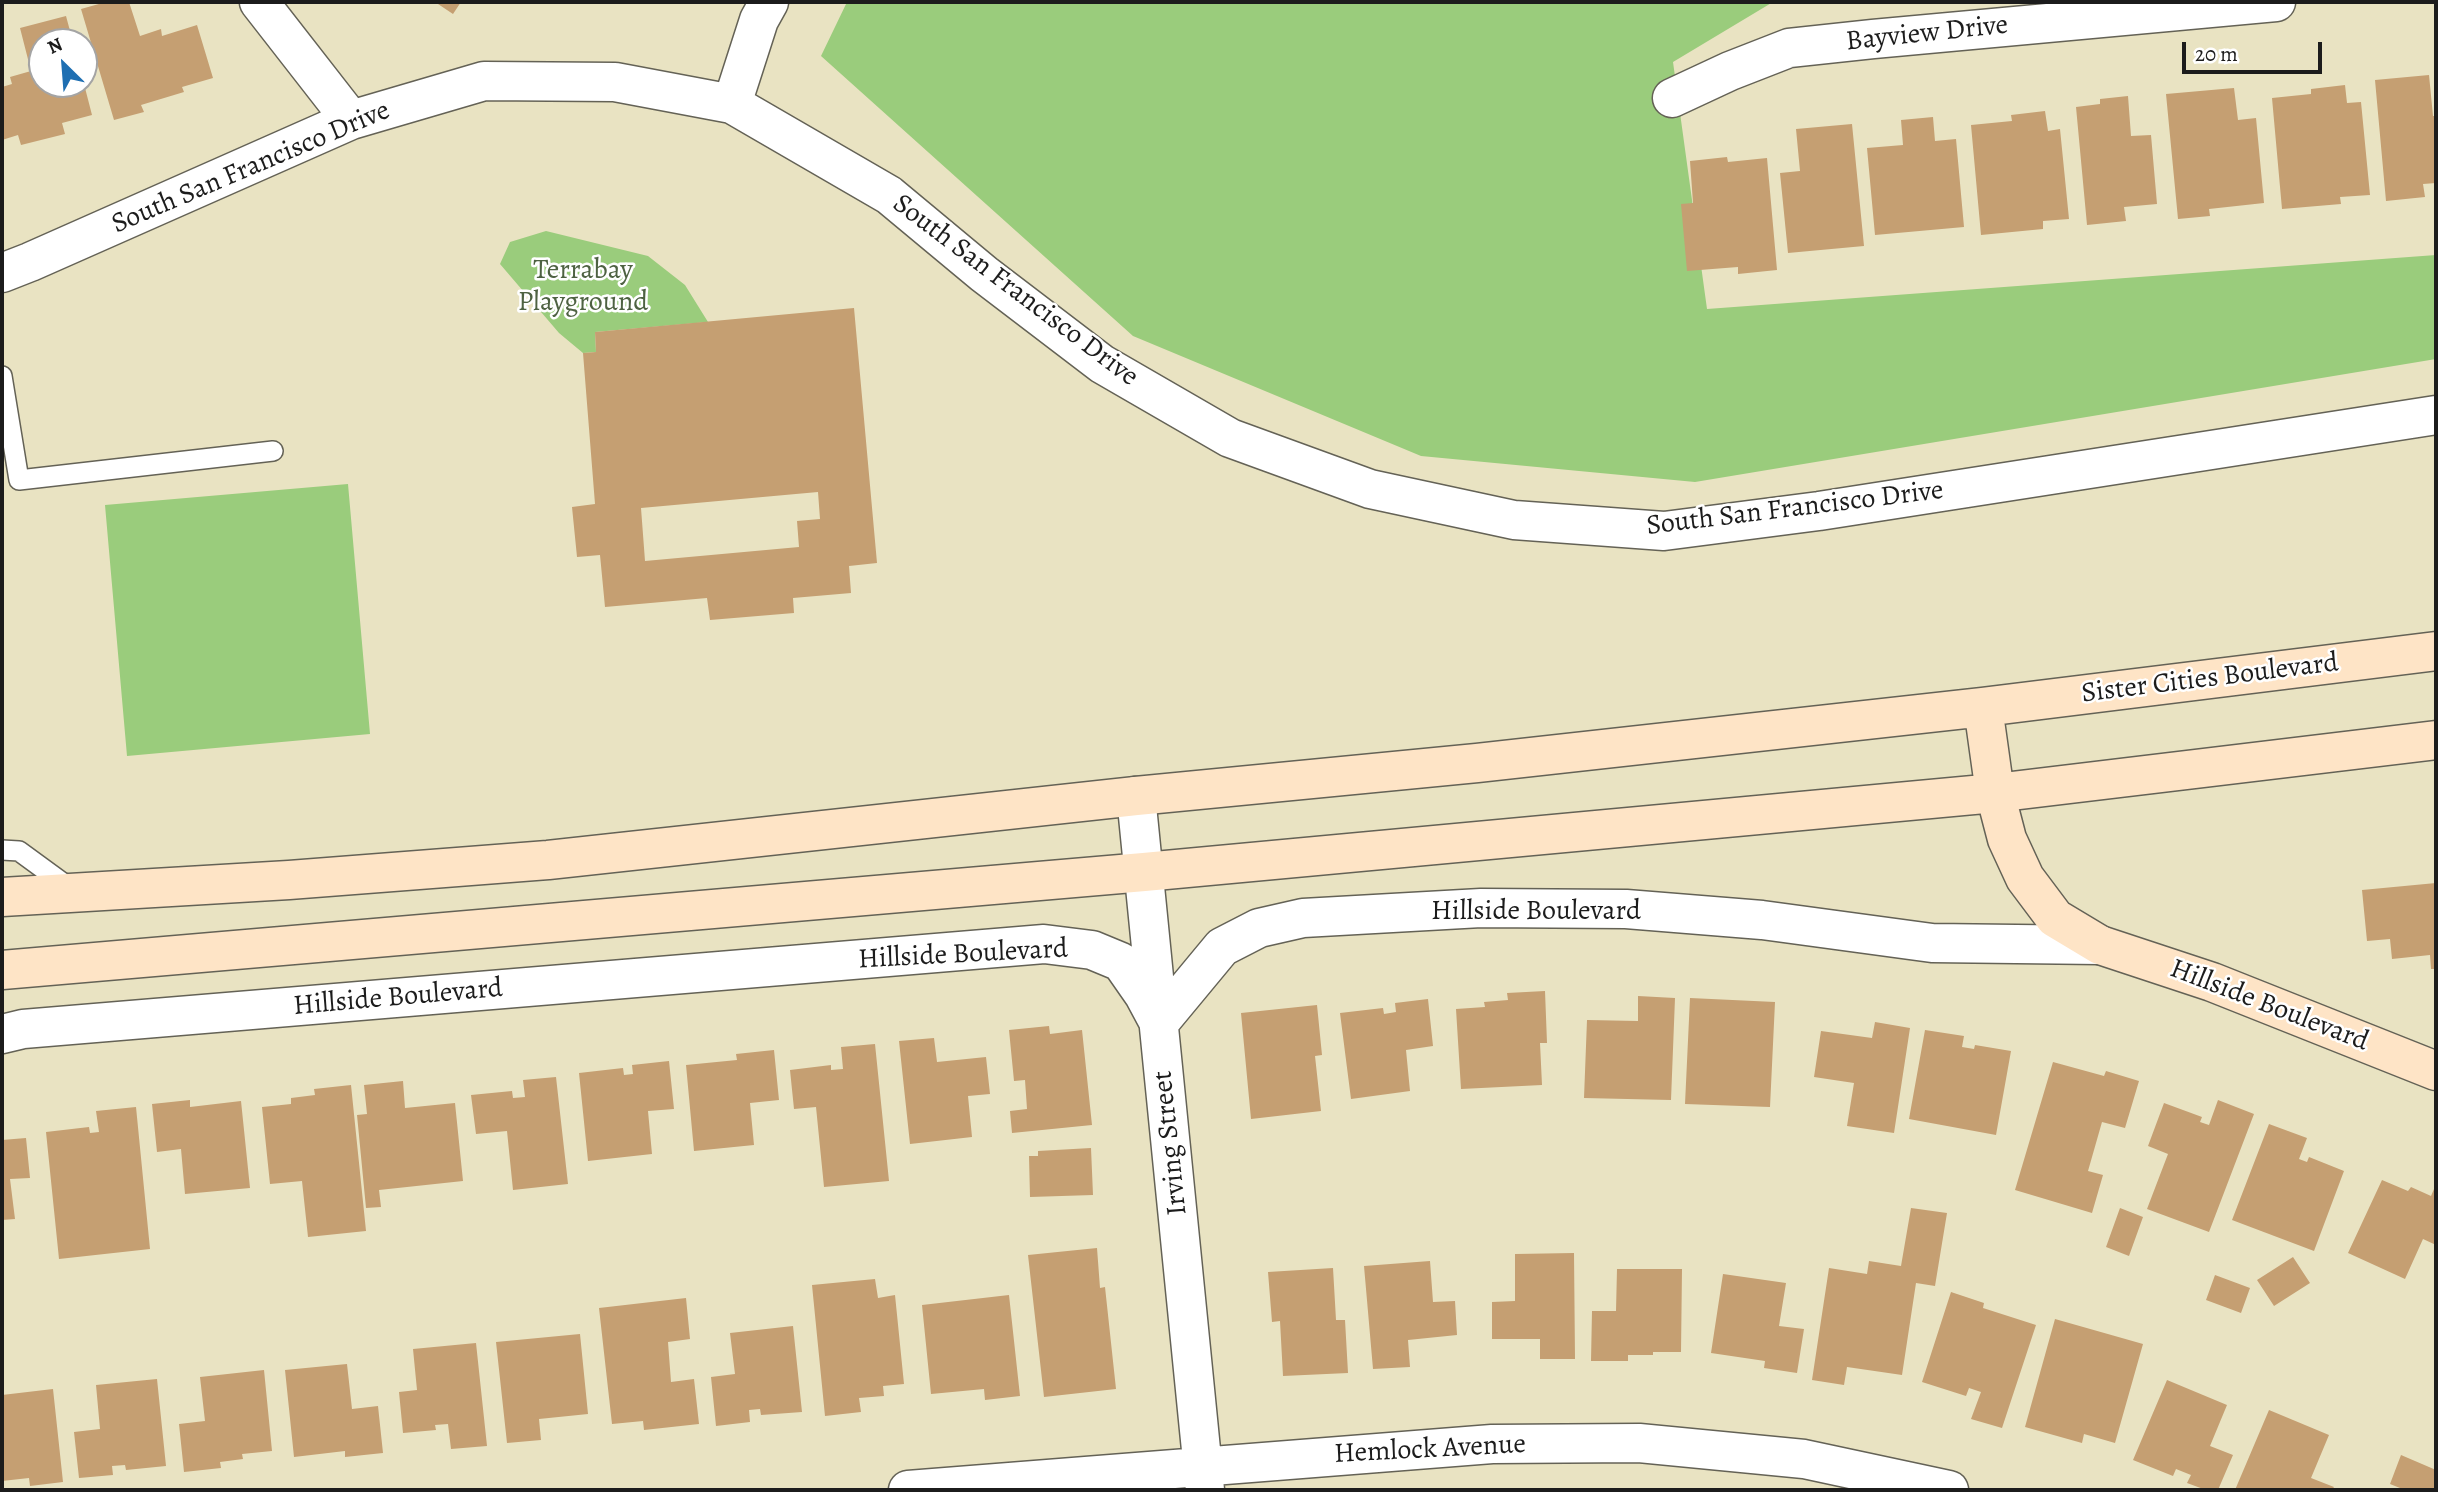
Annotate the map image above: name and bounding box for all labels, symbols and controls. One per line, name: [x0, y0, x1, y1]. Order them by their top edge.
street label: Bayview Drive: [1844, 9, 2010, 59]
north arrow: [28, 28, 98, 98]
scale bar: [2186, 28, 2326, 72]
text: N: [43, 31, 67, 60]
text: 20 m: [2195, 40, 2238, 68]
street label: South San Francisco Drive: [107, 94, 395, 242]
street label: South San Francisco Drive: [886, 188, 1144, 394]
park label: Terrabay Playground: [518, 254, 648, 320]
street label: South San Francisco Drive: [1645, 474, 1945, 544]
street label: Sister Cities Boulevard: [2080, 647, 2340, 711]
street label: Hillside Boulevard: [1431, 895, 1641, 929]
street label: Hillside Boulevard: [857, 933, 1069, 977]
street label: Hillside Boulevard: [2165, 953, 2373, 1059]
street label: Hillside Boulevard: [292, 972, 504, 1024]
street label: Irving Street: [1147, 1069, 1195, 1217]
street label: Hemlock Avenue: [1333, 1428, 1527, 1472]

